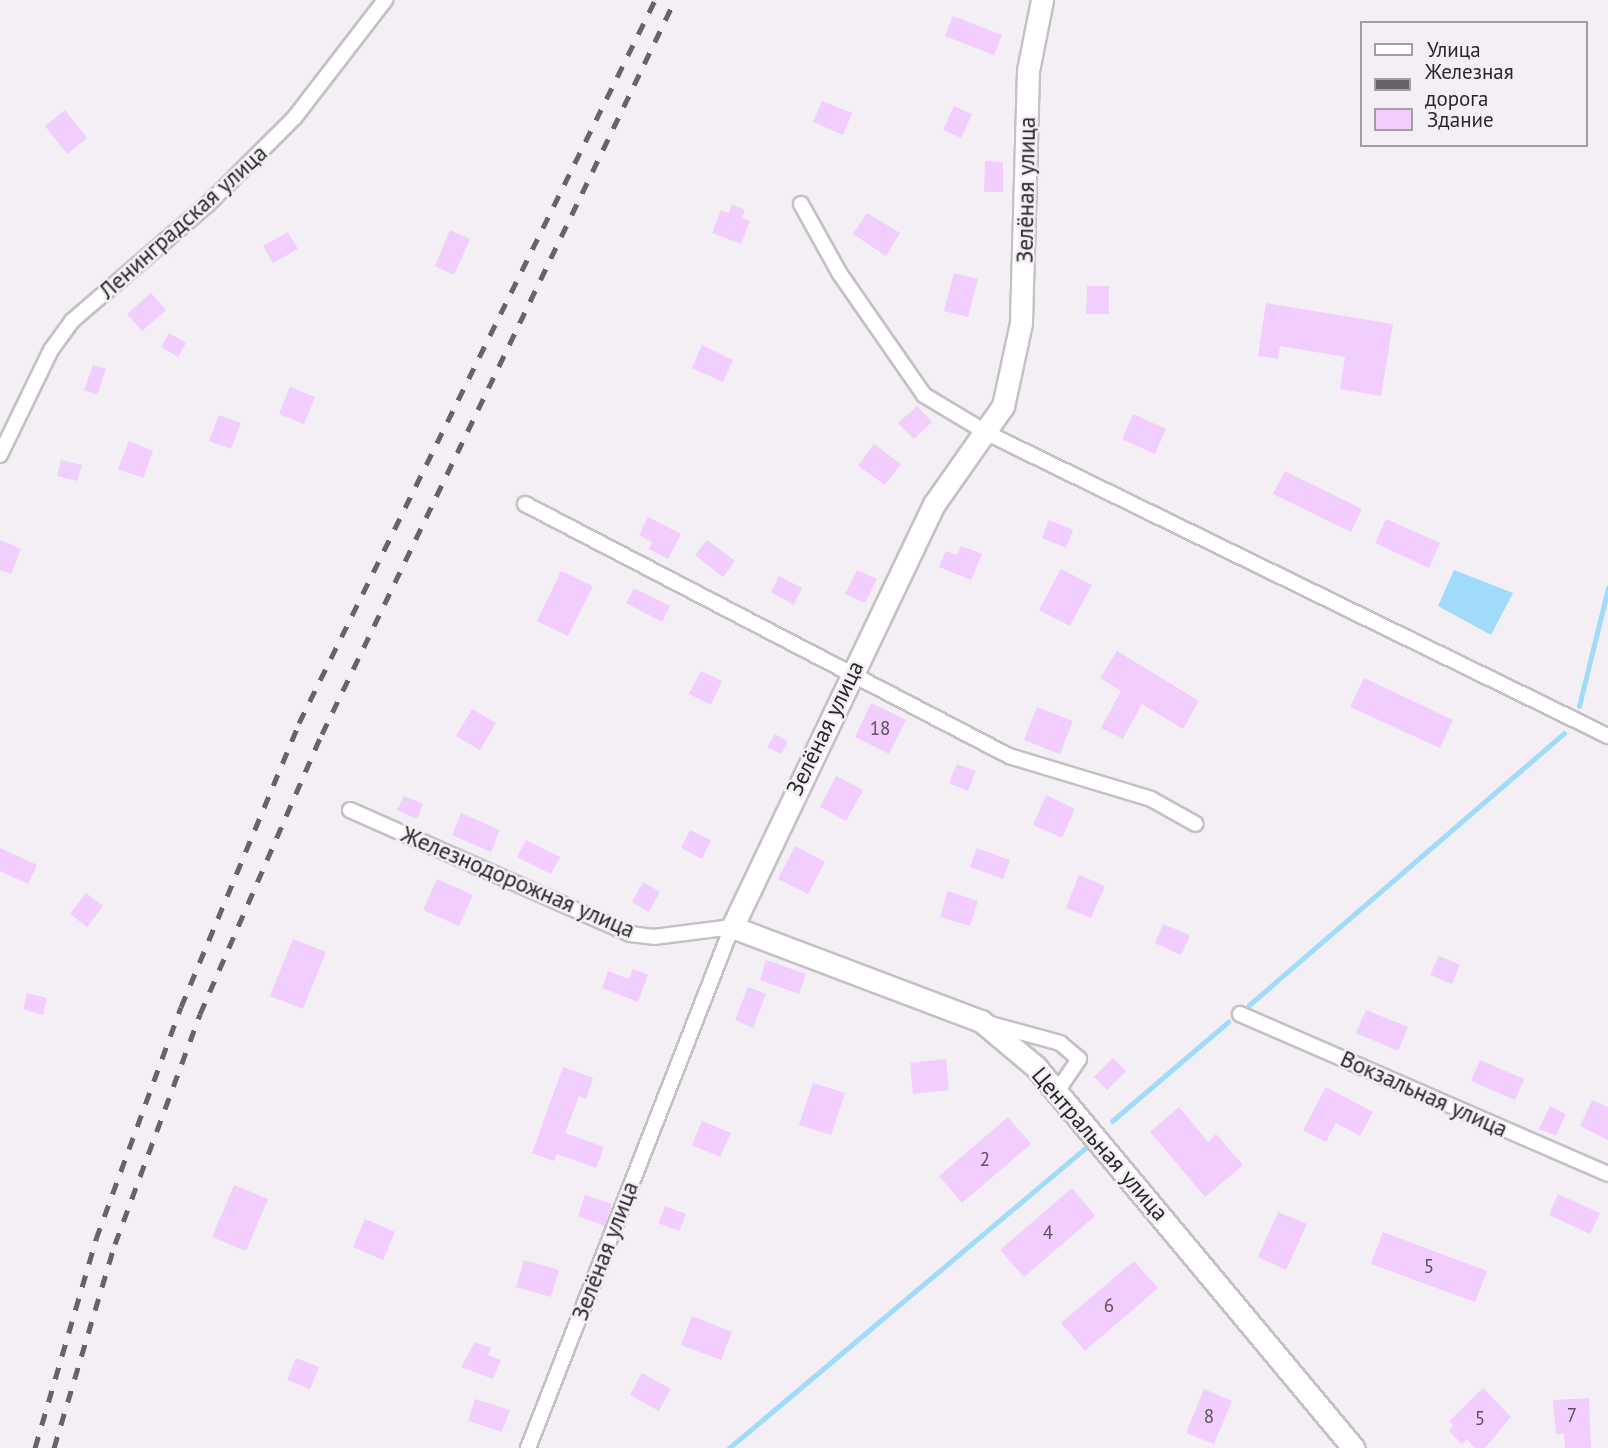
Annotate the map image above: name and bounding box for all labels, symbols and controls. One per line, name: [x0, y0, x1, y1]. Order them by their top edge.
legend: [1360, 21, 1587, 147]
text: Улица: [1427, 36, 1481, 63]
text: Железная дорога: [1425, 58, 1514, 112]
text: Здание: [1427, 106, 1494, 133]
street label: Зелёная улица: [1011, 117, 1041, 263]
street label: Ленинградская улица: [93, 139, 273, 305]
street label: Зелёная улица: [781, 656, 869, 800]
house number: 18: [870, 718, 890, 740]
street label: Железнодорожная улица: [397, 820, 639, 944]
street label: Вокзальная улица: [1336, 1045, 1512, 1143]
street label: Центральная улица: [1026, 1062, 1174, 1226]
house number: 2: [980, 1149, 990, 1171]
street label: Зелёная улица: [566, 1178, 644, 1324]
house number: 4: [1043, 1222, 1053, 1244]
house number: 5: [1424, 1256, 1434, 1278]
house number: 6: [1104, 1295, 1114, 1317]
house number: 7: [1567, 1405, 1577, 1427]
house number: 8: [1204, 1406, 1214, 1428]
house number: 5: [1475, 1408, 1485, 1430]

